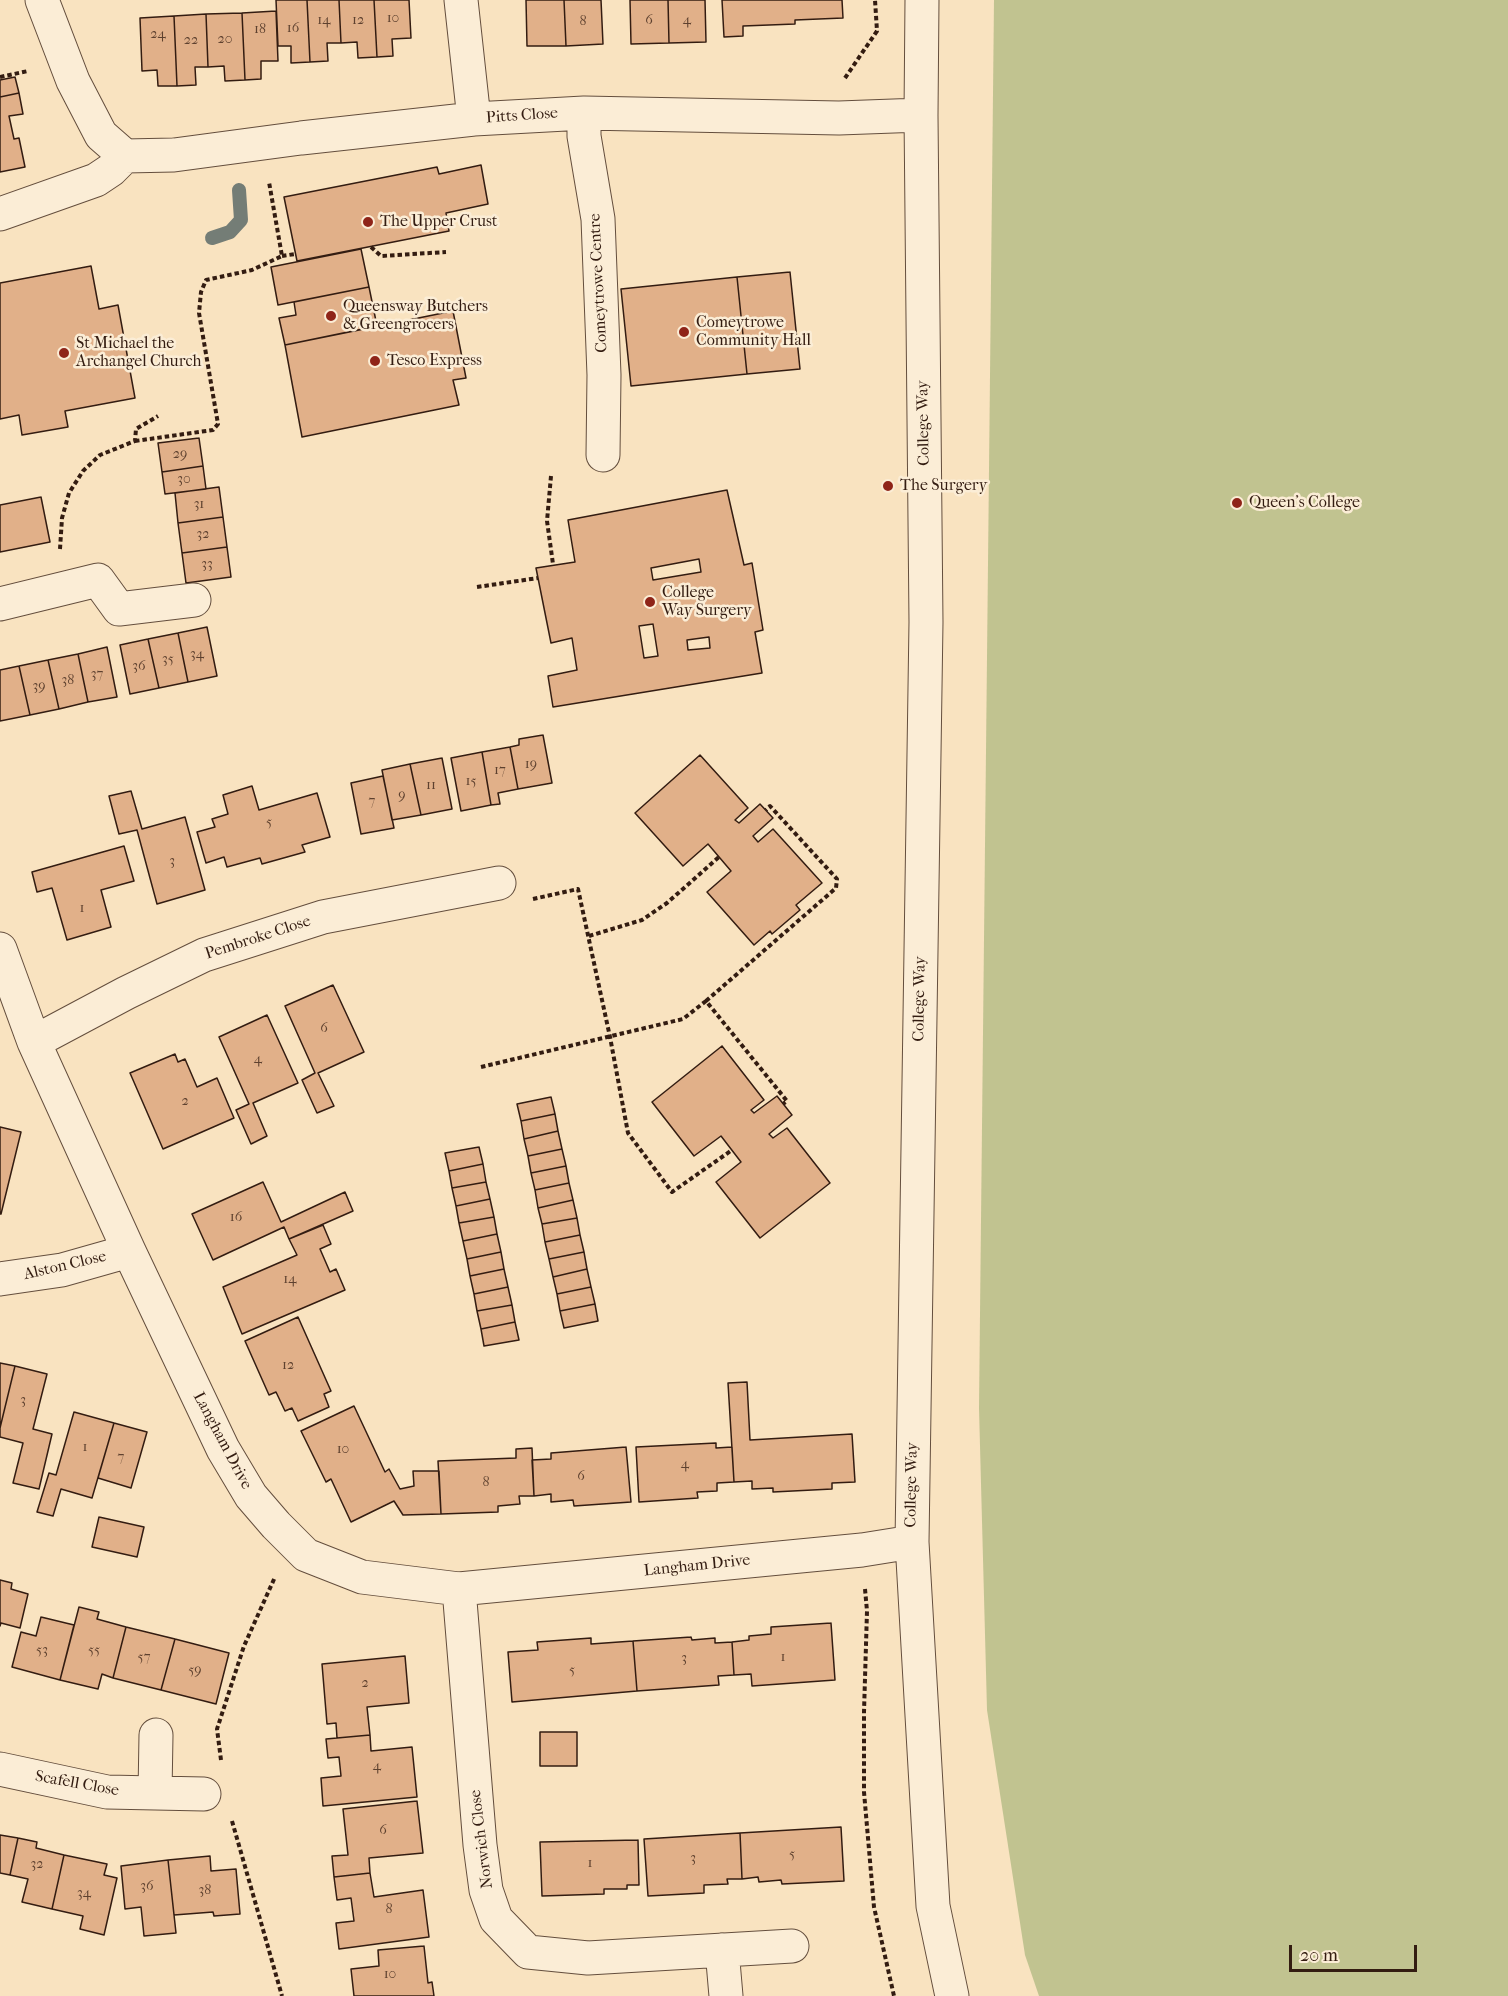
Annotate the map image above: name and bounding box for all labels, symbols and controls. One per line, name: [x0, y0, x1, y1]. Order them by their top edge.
house number: 10: [387, 11, 399, 27]
house number: 14: [317, 13, 331, 29]
house number: 12: [352, 13, 364, 29]
house number: 6: [645, 13, 653, 29]
house number: 4: [683, 13, 691, 29]
house number: 8: [579, 14, 587, 30]
house number: 16: [287, 21, 299, 37]
house number: 18: [254, 22, 266, 38]
house number: 24: [150, 27, 166, 43]
house number: 20: [218, 32, 232, 48]
house number: 22: [184, 33, 198, 49]
street label: Pitts Close: [485, 104, 559, 128]
place label: The Upper Crust: [380, 212, 498, 232]
street label: Comeytrowe Centre: [586, 213, 612, 353]
marker: The Upper Crust: [361, 215, 375, 229]
place label: Queensway Butchers & Greengrocers: [343, 297, 488, 335]
marker: Queensway Butchers & Greengrocers: [324, 309, 338, 323]
place label: Comeytrowe Community Hall: [696, 313, 811, 351]
marker: Comeytrowe Community Hall: [677, 325, 691, 339]
place label: St Michael the Archangel Church: [76, 334, 201, 372]
marker: St Michael the Archangel Church: [57, 346, 71, 360]
place label: Tesco Express: [387, 351, 482, 371]
marker: Tesco Express: [368, 354, 382, 368]
street label: College Way: [914, 380, 934, 466]
house number: 29: [173, 447, 187, 463]
house number: 30: [177, 472, 191, 488]
place label: The Surgery: [900, 476, 987, 496]
marker: The Surgery: [881, 479, 895, 493]
place label: Queen's College: [1249, 493, 1360, 513]
marker: Queen's College: [1230, 496, 1244, 510]
house number: 31: [194, 497, 204, 513]
house number: 32: [197, 527, 209, 543]
house number: 33: [201, 557, 213, 573]
place label: College Way Surgery: [662, 583, 751, 621]
marker: College Way Surgery: [643, 595, 657, 609]
house number: 34: [190, 647, 204, 663]
house number: 35: [162, 652, 174, 668]
house number: 36: [132, 659, 146, 675]
house number: 37: [91, 667, 103, 683]
house number: 38: [62, 673, 74, 689]
house number: 39: [32, 679, 46, 695]
house number: 19: [525, 757, 537, 773]
house number: 17: [494, 763, 506, 779]
house number: 15: [466, 774, 476, 790]
house number: 11: [426, 778, 436, 794]
house number: 9: [398, 788, 406, 804]
house number: 7: [369, 794, 375, 810]
house number: 5: [266, 815, 272, 831]
house number: 3: [169, 854, 175, 870]
house number: 1: [80, 901, 84, 917]
street label: Pembroke Close: [203, 912, 313, 964]
street label: College Way: [910, 956, 930, 1042]
house number: 6: [320, 1021, 328, 1037]
house number: 4: [254, 1052, 262, 1068]
house number: 2: [181, 1094, 189, 1110]
house number: 16: [230, 1210, 242, 1226]
street label: Alston Close: [22, 1247, 108, 1285]
house number: 14: [283, 1272, 297, 1288]
house number: 12: [282, 1358, 294, 1374]
street label: Langham Drive: [188, 1389, 256, 1493]
house number: 3: [20, 1393, 26, 1409]
house number: 1: [83, 1440, 87, 1456]
house number: 10: [337, 1442, 349, 1458]
street label: College Way: [902, 1442, 922, 1528]
house number: 7: [118, 1450, 124, 1466]
house number: 4: [681, 1457, 689, 1473]
house number: 6: [577, 1469, 585, 1485]
house number: 8: [482, 1475, 490, 1491]
street label: Langham Drive: [643, 1551, 751, 1581]
house number: 53: [36, 1643, 48, 1659]
house number: 55: [88, 1643, 100, 1659]
house number: 57: [138, 1650, 150, 1666]
house number: 1: [781, 1650, 785, 1666]
house number: 3: [681, 1651, 687, 1667]
house number: 59: [188, 1663, 202, 1679]
house number: 5: [569, 1663, 575, 1679]
house number: 2: [361, 1676, 369, 1692]
house number: 4: [373, 1759, 381, 1775]
street label: Scafell Close: [34, 1767, 120, 1801]
street label: Norwich Close: [466, 1788, 498, 1890]
house number: 6: [379, 1823, 387, 1839]
house number: 5: [789, 1847, 795, 1863]
house number: 3: [690, 1851, 696, 1867]
house number: 1: [588, 1856, 592, 1872]
house number: 32: [31, 1857, 43, 1873]
house number: 36: [140, 1879, 154, 1895]
house number: 38: [199, 1883, 211, 1899]
house number: 34: [77, 1886, 91, 1902]
house number: 8: [385, 1902, 393, 1918]
scale bar: [1292, 1933, 1420, 1971]
text: 20 m: [1300, 1945, 1338, 1966]
house number: 10: [384, 1967, 396, 1983]

